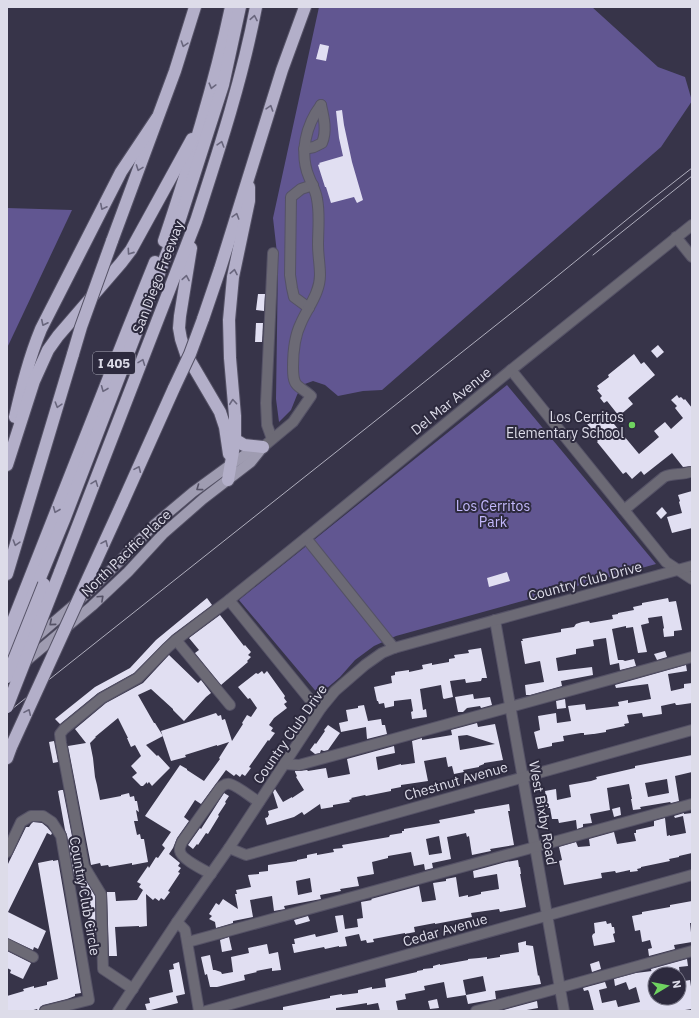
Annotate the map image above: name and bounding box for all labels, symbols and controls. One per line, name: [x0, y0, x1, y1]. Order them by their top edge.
one-way arrow: [249, 15, 257, 21]
one-way arrow: [180, 41, 189, 48]
one-way arrow: [208, 82, 217, 89]
one-way arrow: [265, 105, 273, 112]
one-way arrow: [216, 140, 225, 147]
one-way arrow: [135, 164, 144, 171]
one-way arrow: [100, 203, 108, 210]
one-way arrow: [231, 212, 240, 219]
street label: San Diego Freeway: [128, 218, 188, 336]
one-way arrow: [127, 248, 135, 255]
one-way arrow: [230, 269, 238, 275]
one-way arrow: [181, 275, 190, 281]
one-way arrow: [41, 319, 49, 326]
road number: I 405: [93, 352, 135, 374]
one-way arrow: [137, 358, 145, 365]
street label: Del Mar Avenue: [407, 363, 495, 439]
one-way arrow: [101, 385, 109, 393]
one-way arrow: [229, 398, 238, 405]
one-way arrow: [54, 401, 63, 408]
place label: Los Cerritos Elementary School: [506, 408, 624, 442]
marker: Los Cerritos Elementary School: [627, 420, 637, 430]
one-way arrow: [133, 465, 141, 473]
one-way arrow: [90, 479, 98, 486]
one-way arrow: [196, 483, 203, 491]
park label: Los Cerritos Park: [456, 497, 530, 531]
street label: North Pacific Place: [77, 505, 175, 601]
one-way arrow: [53, 507, 61, 514]
one-way arrow: [12, 539, 21, 546]
one-way arrow: [100, 539, 108, 546]
street label: Country Club Drive: [526, 557, 644, 605]
one-way arrow: [96, 595, 104, 602]
one-way arrow: [50, 619, 57, 626]
street label: Country Club Drive: [249, 681, 331, 787]
one-way arrow: [23, 709, 31, 716]
street label: Chestnut Avenue: [402, 758, 510, 804]
street label: West Bixby Road: [525, 760, 561, 866]
street label: Country Club Circle: [66, 835, 104, 957]
street label: Cedar Avenue: [401, 909, 490, 951]
north arrow: [647, 966, 687, 1006]
text: N: [669, 979, 684, 989]

